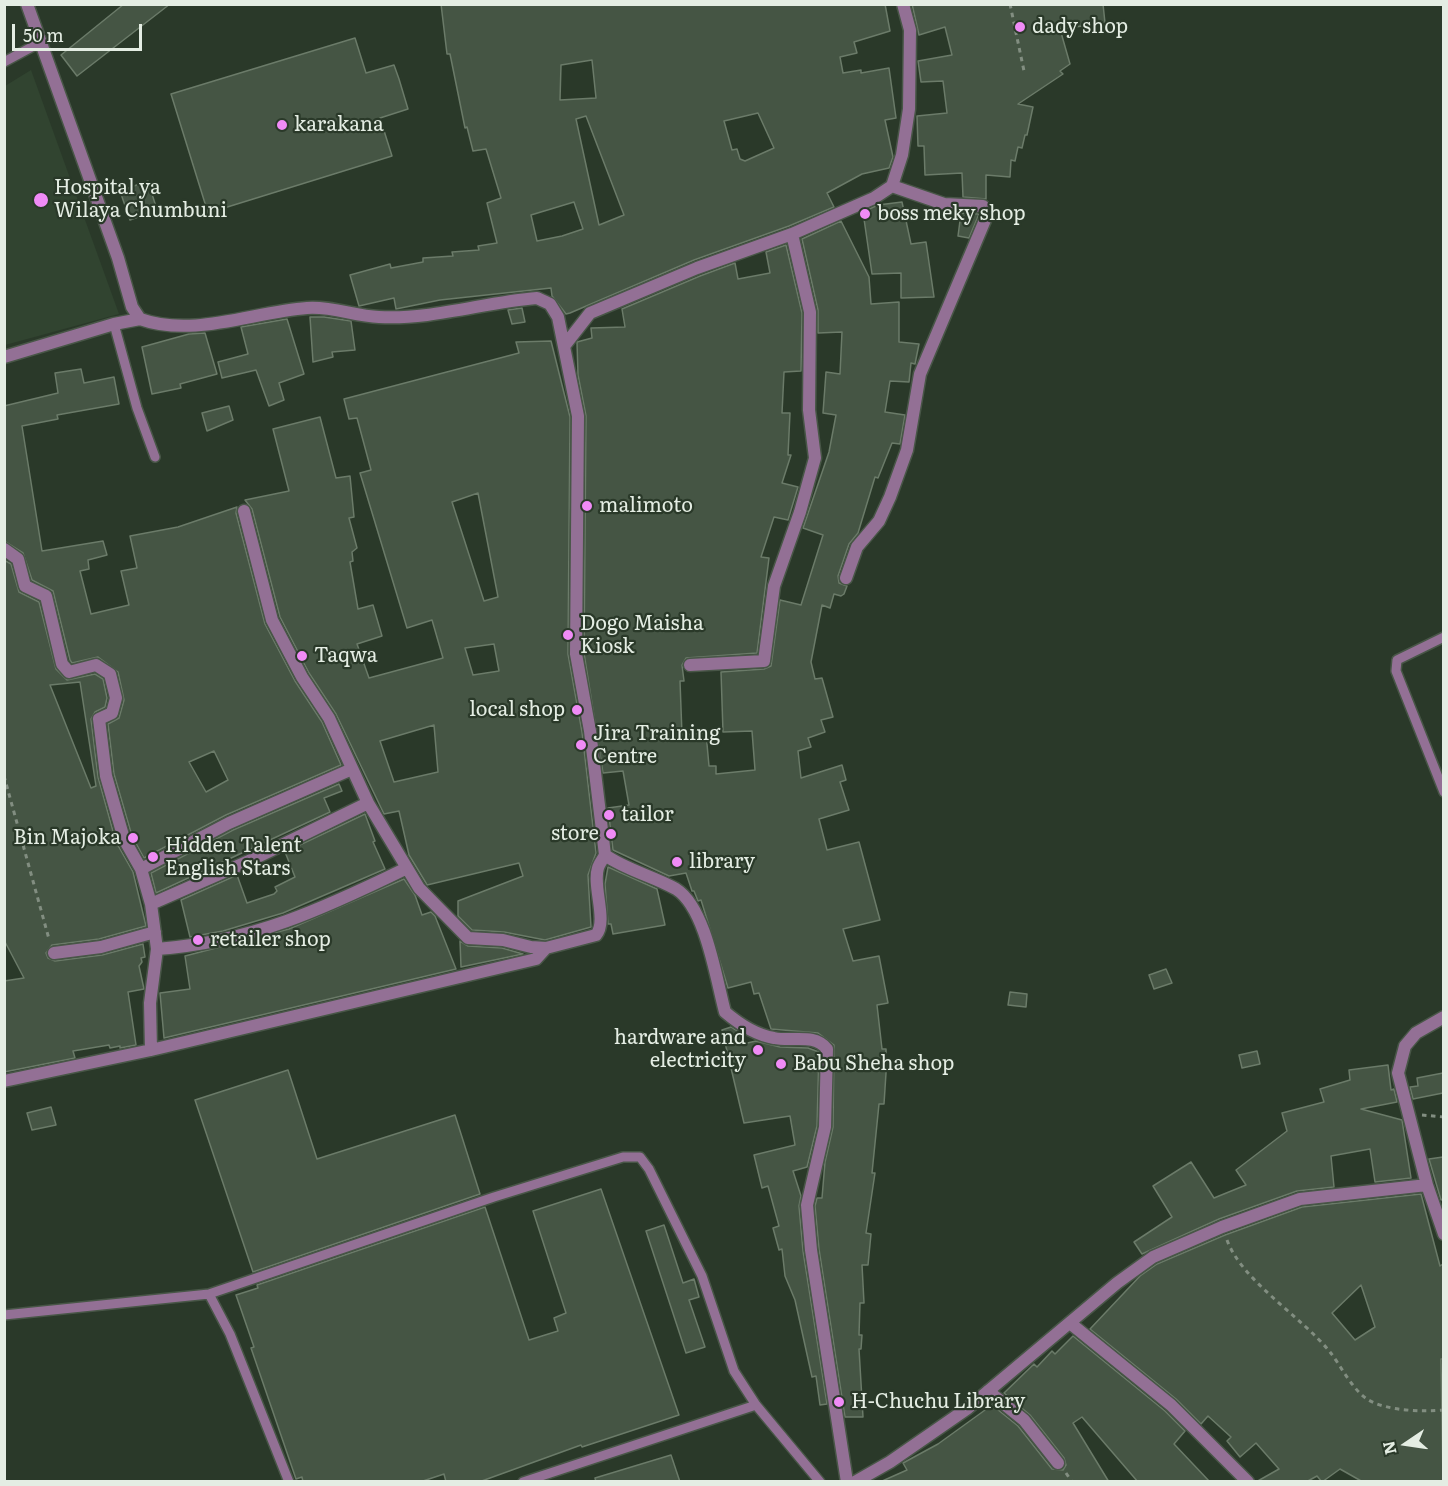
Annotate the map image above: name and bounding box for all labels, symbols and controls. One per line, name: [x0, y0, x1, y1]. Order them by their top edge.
scale bar: [15, 12, 146, 50]
place label: dady shop: [1032, 15, 1128, 39]
marker: dady shop: [1013, 20, 1027, 34]
text: 50 m: [23, 21, 64, 48]
place label: karakana: [294, 113, 384, 137]
marker: karakana: [275, 118, 289, 132]
place label: Hospital ya Wilaya Chumbuni: [54, 176, 227, 223]
marker: Hospital ya Wilaya Chumbuni: [32, 191, 50, 209]
place label: boss meky shop: [877, 202, 1026, 226]
marker: boss meky shop: [858, 207, 872, 221]
place label: malimoto: [599, 494, 693, 518]
marker: malimoto: [580, 499, 594, 513]
place label: Dogo Maisha Kiosk: [580, 612, 704, 659]
marker: Dogo Maisha Kiosk: [561, 628, 575, 642]
place label: Taqwa: [314, 644, 378, 668]
marker: Taqwa: [295, 649, 309, 663]
place label: local shop: [469, 698, 565, 722]
marker: local shop: [570, 703, 584, 717]
place label: Jira Training Centre: [593, 722, 720, 769]
marker: Jira Training Centre: [574, 738, 588, 752]
place label: tailor: [621, 803, 674, 827]
marker: tailor: [602, 808, 616, 822]
place label: store: [551, 822, 599, 846]
place label: Bin Majoka: [13, 826, 121, 850]
marker: store: [604, 827, 618, 841]
marker: Bin Majoka: [126, 831, 140, 845]
place label: Hidden Talent English Stars: [165, 834, 301, 881]
marker: Hidden Talent English Stars: [146, 850, 160, 864]
place label: library: [689, 850, 755, 874]
marker: library: [670, 855, 684, 869]
place label: retailer shop: [210, 928, 331, 952]
marker: retailer shop: [191, 933, 205, 947]
place label: hardware and electricity: [614, 1026, 746, 1073]
marker: hardware and electricity: [751, 1043, 765, 1057]
place label: Babu Sheha shop: [793, 1052, 954, 1076]
marker: Babu Sheha shop: [774, 1057, 788, 1071]
place label: H-Chuchu Library: [851, 1390, 1025, 1414]
marker: H-Chuchu Library: [832, 1395, 846, 1409]
north arrow: [1376, 1414, 1436, 1474]
text: N: [1375, 1439, 1402, 1457]

